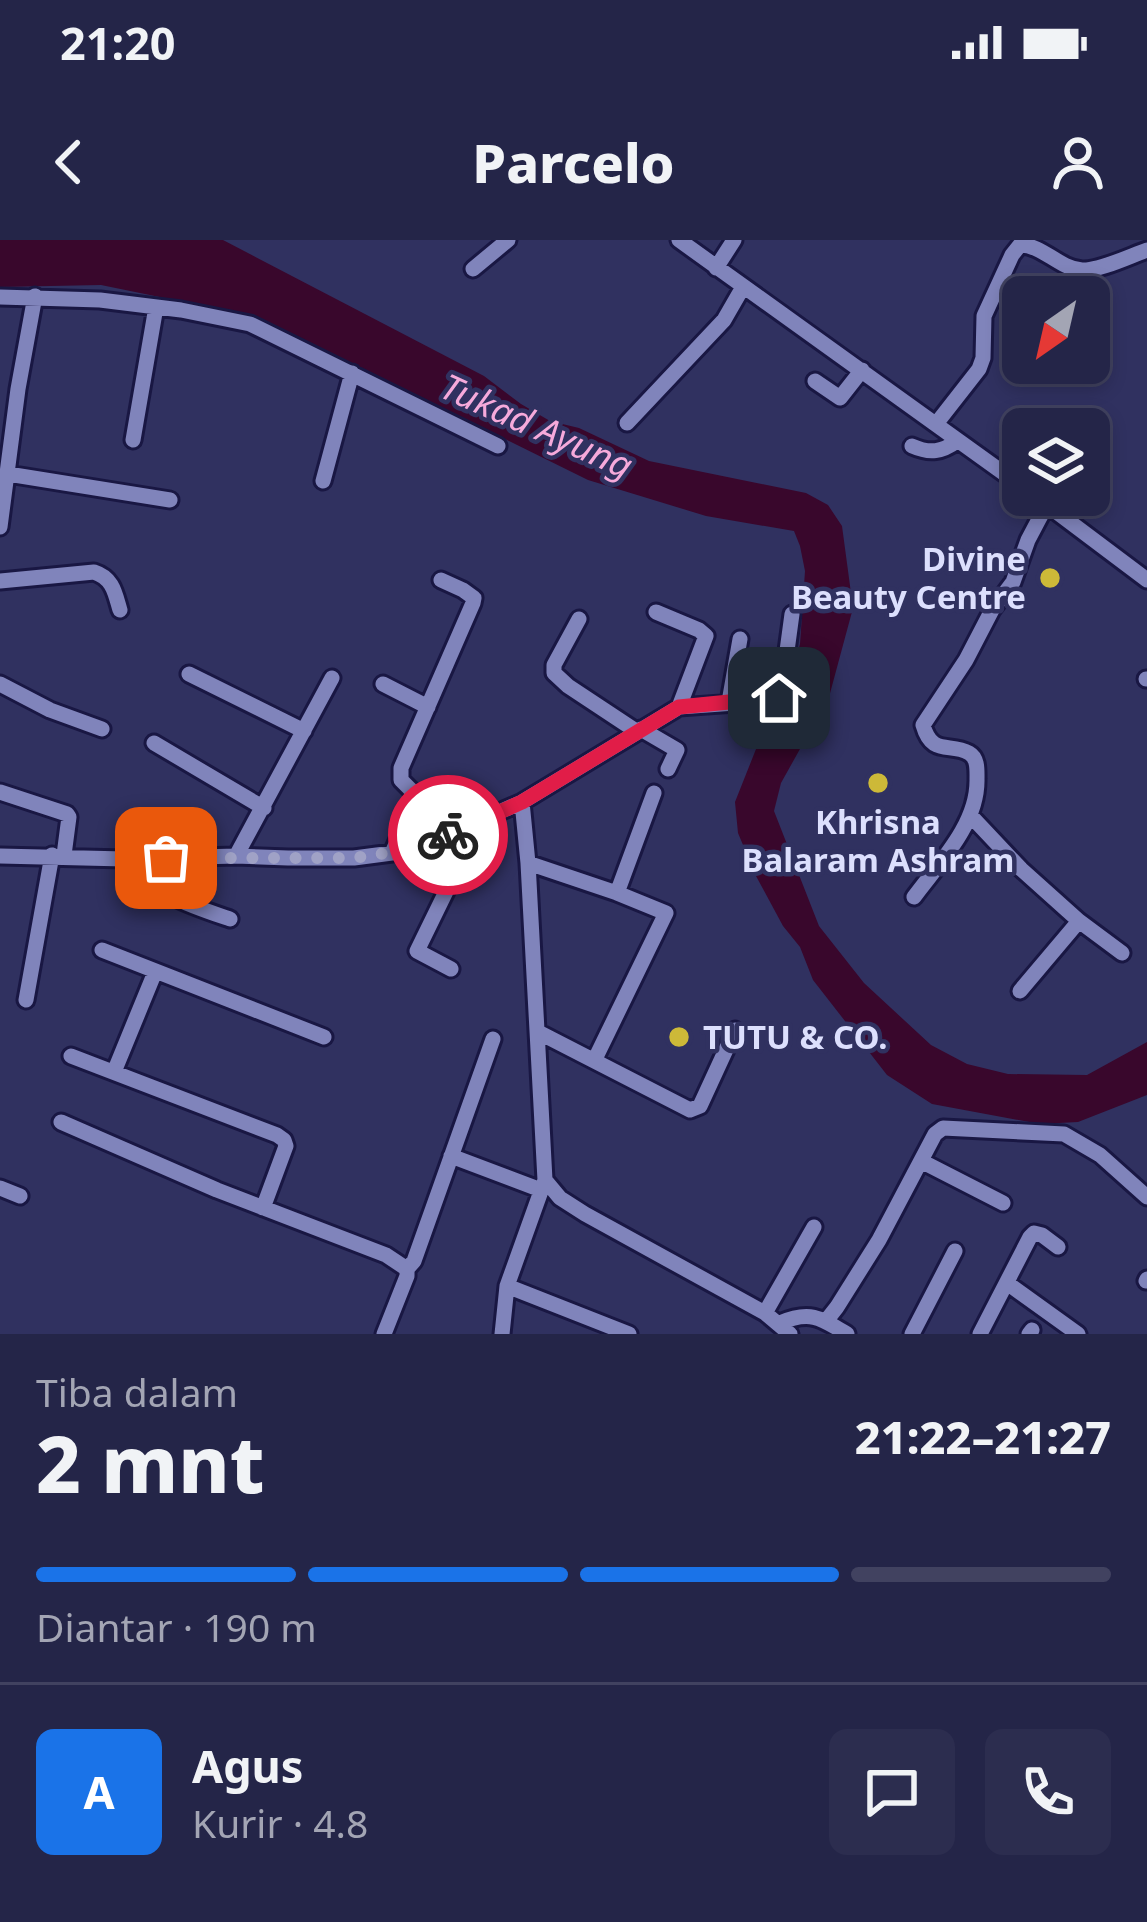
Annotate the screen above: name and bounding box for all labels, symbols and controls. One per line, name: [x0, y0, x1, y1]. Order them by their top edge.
text: 21:20: [60, 12, 176, 73]
text: Parcelo: [472, 125, 675, 199]
icon: back: [36, 129, 102, 195]
icon: person: [1045, 129, 1111, 195]
north arrow: [1002, 276, 1110, 384]
map controls: [1002, 276, 1110, 516]
water label: Tukad Ayung: [434, 361, 641, 490]
button: layers: [1002, 408, 1110, 516]
place label: Divine Beauty Centre: [791, 536, 1026, 619]
marker: Divine Beauty Centre: [1037, 565, 1063, 591]
pin: [728, 647, 830, 749]
icon: home: [746, 665, 812, 731]
marker: Khrisna Balaram Ashram: [865, 770, 891, 796]
courier: [388, 775, 508, 895]
place label: Khrisna Balaram Ashram: [742, 799, 1014, 882]
icon: bike: [415, 802, 481, 868]
pin: [115, 807, 217, 909]
icon: bag: [133, 825, 199, 891]
place label: TUTU & CO.: [703, 1014, 887, 1059]
marker: TUTU & CO.: [666, 1024, 692, 1050]
text: Tiba dalam: [36, 1365, 238, 1418]
text: 21:22–21:27: [855, 1406, 1111, 1467]
text: 2 mnt: [36, 1410, 264, 1516]
text: Diantar · 190 m: [36, 1600, 317, 1653]
button: chat: [829, 1729, 955, 1855]
button: phone: [985, 1729, 1111, 1855]
text: Agus: [192, 1735, 303, 1796]
text: A: [83, 1761, 115, 1822]
text: Kurir · 4.8: [192, 1796, 368, 1849]

